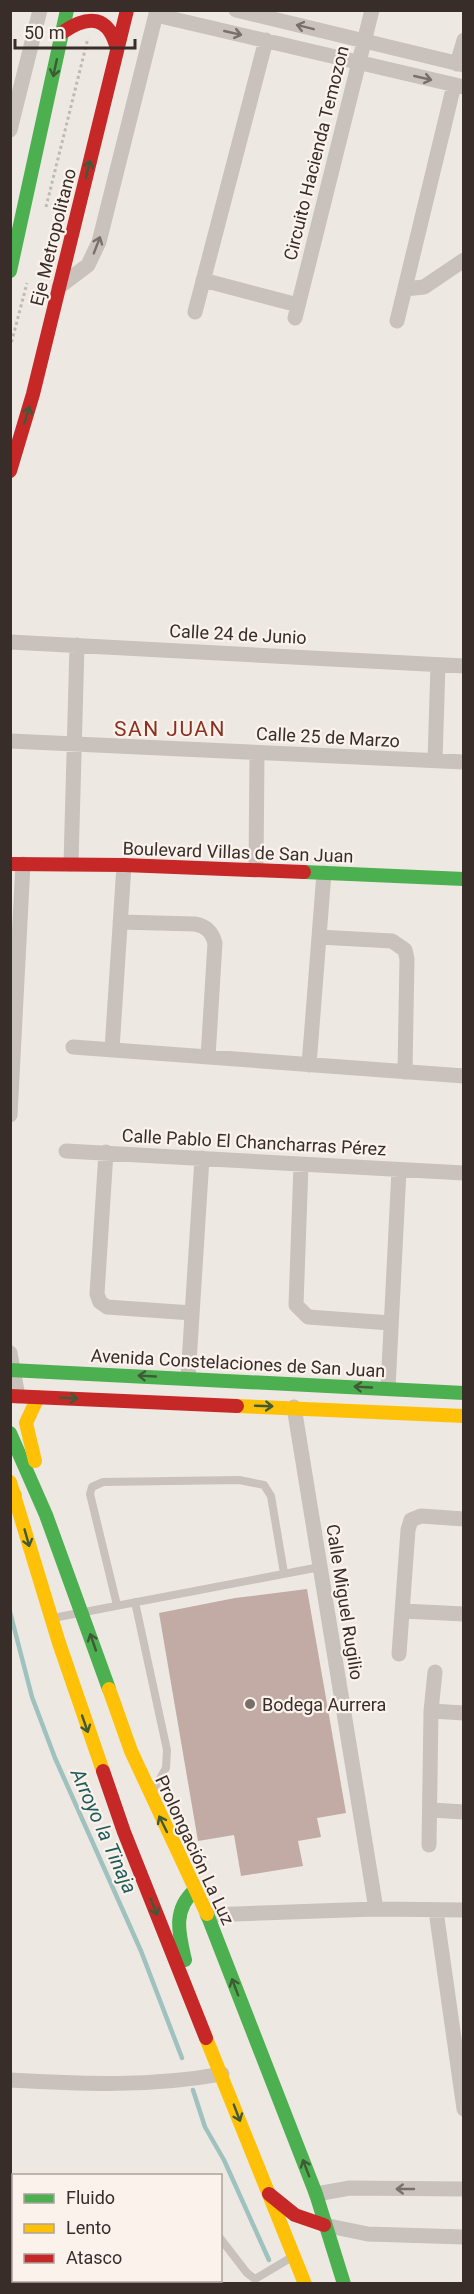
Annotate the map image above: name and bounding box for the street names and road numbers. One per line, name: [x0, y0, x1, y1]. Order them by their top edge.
street label: Circuito Hacienda Temozon: [279, 43, 353, 263]
street label: Eje Metropolitano: [26, 166, 80, 308]
street label: Calle 24 de Junio: [169, 620, 307, 648]
street label: Calle 25 de Marzo: [256, 723, 400, 751]
street label: Boulevard Villas de San Juan: [122, 837, 354, 867]
street label: Calle Pablo El Chancharras Pérez: [121, 1125, 387, 1159]
street label: Avenida Constelaciones de San Juan: [90, 1345, 386, 1381]
street label: Calle Miguel Rugilio: [322, 1523, 368, 1681]
street label: Prolongación La Luz: [151, 1772, 239, 1928]

